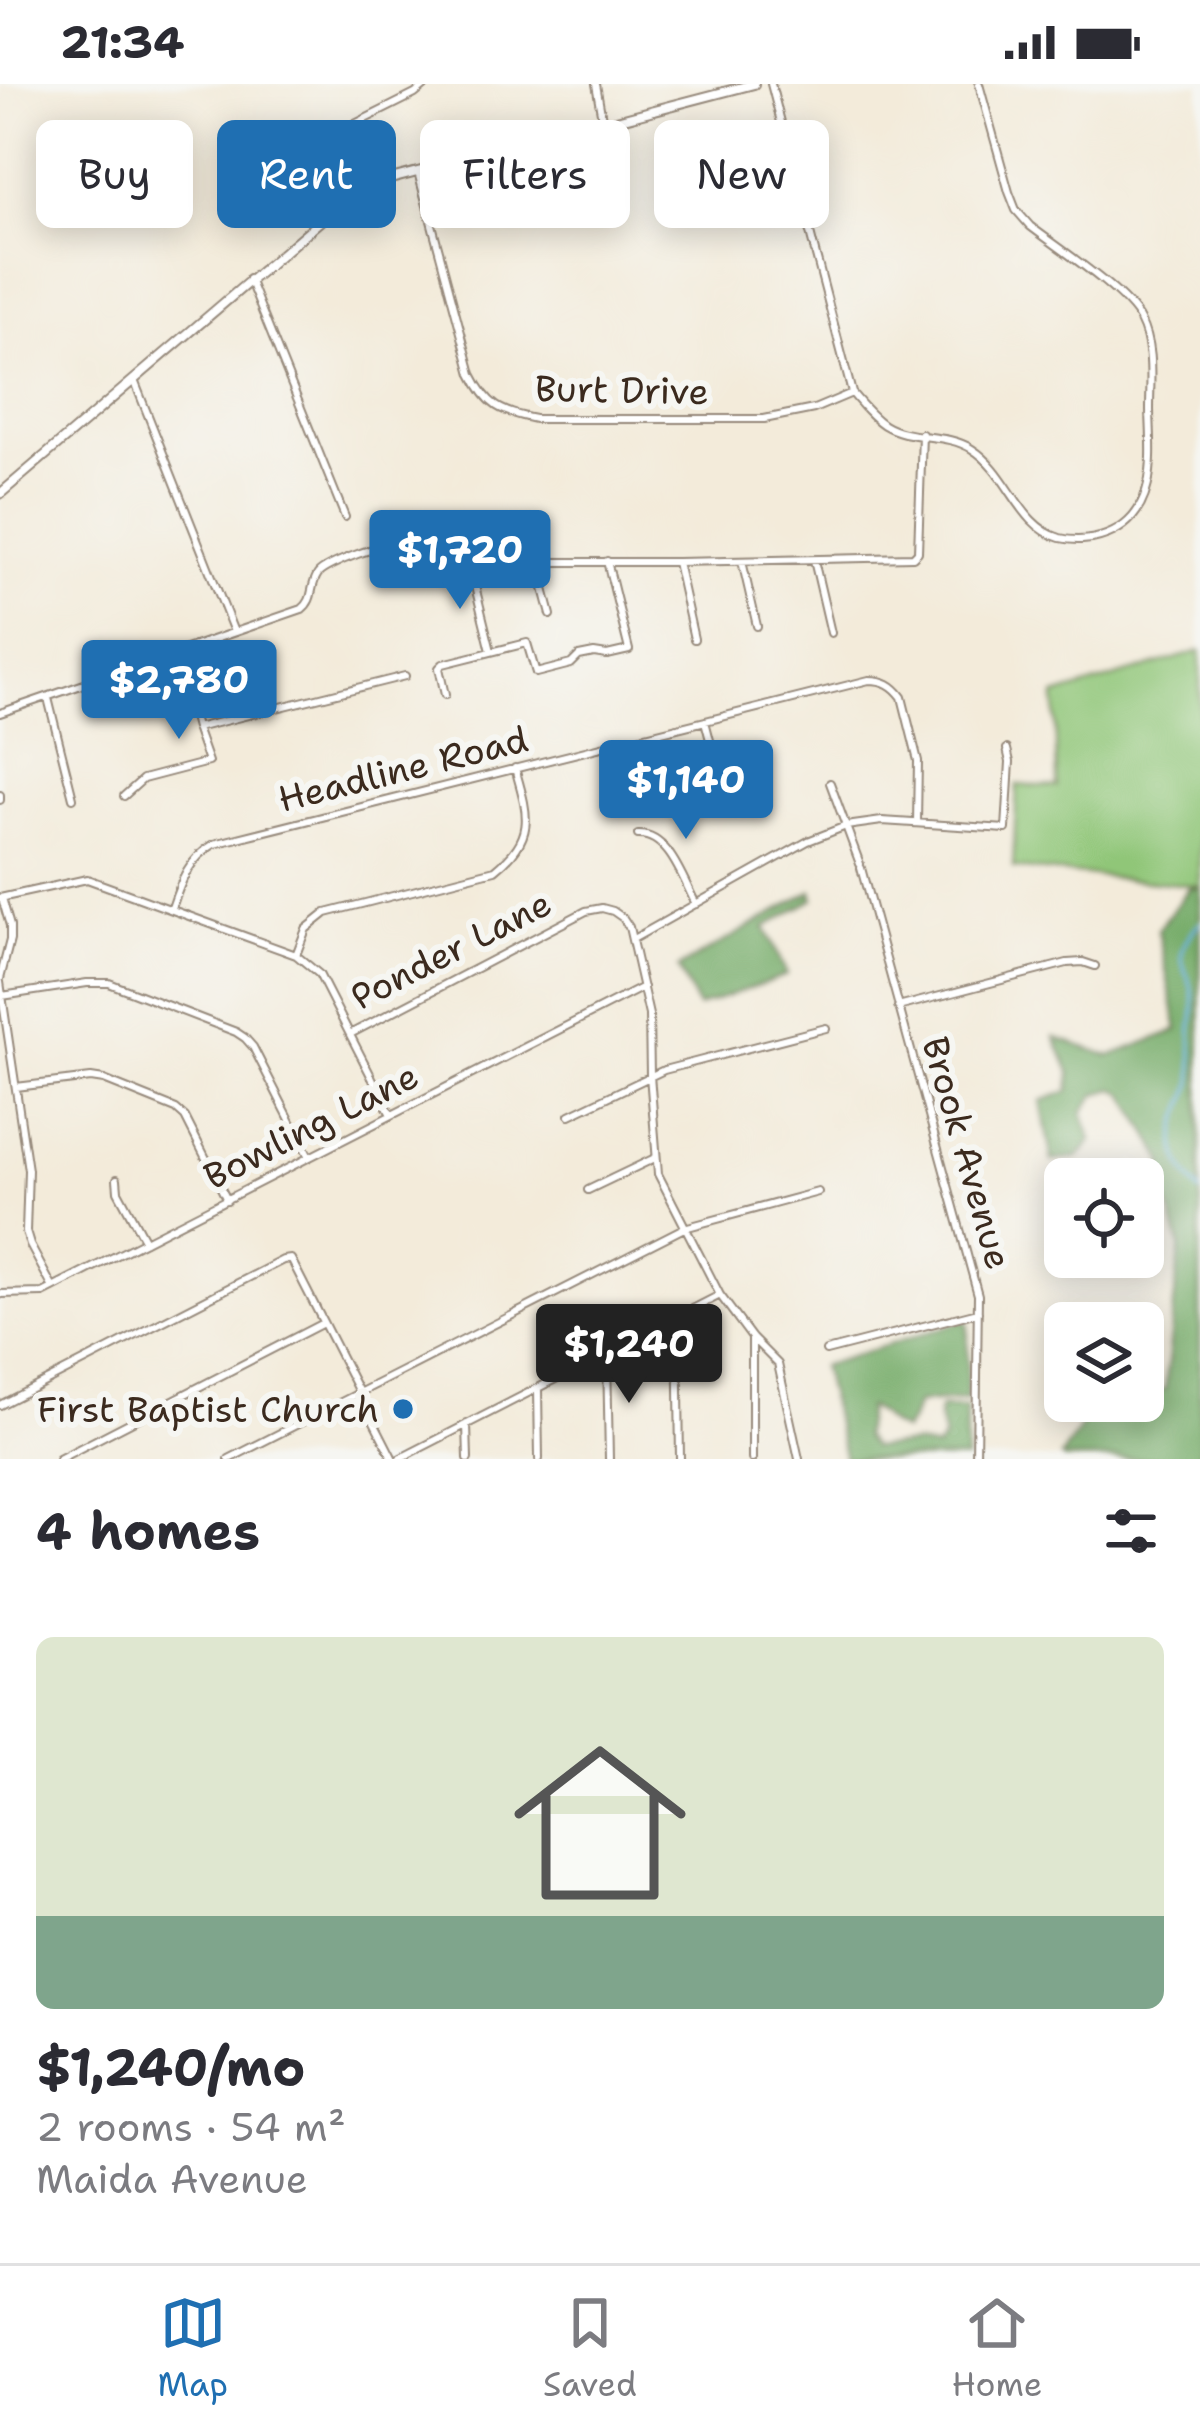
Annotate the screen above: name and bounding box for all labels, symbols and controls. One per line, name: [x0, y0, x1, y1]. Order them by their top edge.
text: 21:34: [60, 12, 184, 72]
chip: Buy: [36, 120, 193, 228]
chip: Rent: [217, 120, 396, 228]
chip: Filters: [420, 120, 630, 228]
chip: New: [654, 120, 829, 228]
street label: Burt Drive: [535, 364, 709, 416]
pin: $1,720: [362, 510, 558, 612]
text: $1,720: [396, 523, 524, 575]
pin: $2,780: [81, 640, 277, 742]
text: $2,780: [109, 653, 249, 705]
street label: Headline Road: [273, 714, 533, 824]
pin: $1,140: [588, 740, 784, 842]
text: $1,140: [626, 753, 746, 805]
street label: Ponder Lane: [342, 878, 560, 1022]
street label: Brook Avenue: [910, 1031, 1024, 1275]
street label: Bowling Lane: [195, 1051, 427, 1201]
map controls: [1044, 1158, 1164, 1422]
button: locate: [1044, 1158, 1164, 1278]
button: layers: [1044, 1302, 1164, 1422]
pin: $1,240: [531, 1304, 727, 1406]
text: $1,240: [563, 1317, 695, 1369]
place label: First Baptist Church: [37, 1385, 379, 1434]
marker: First Baptist Church: [390, 1396, 416, 1422]
text: 4 homes: [36, 1497, 260, 1565]
icon: filters: [1098, 1498, 1164, 1564]
icon: home: [492, 1715, 708, 1931]
text: $1,240/mo: [36, 2033, 305, 2101]
text: 2 rooms · 54 m²: [36, 2101, 346, 2153]
text: Maida Avenue: [36, 2153, 308, 2205]
tab: Map: [157, 2290, 228, 2407]
tab: Saved: [543, 2290, 637, 2407]
tab: Home: [952, 2290, 1042, 2407]

